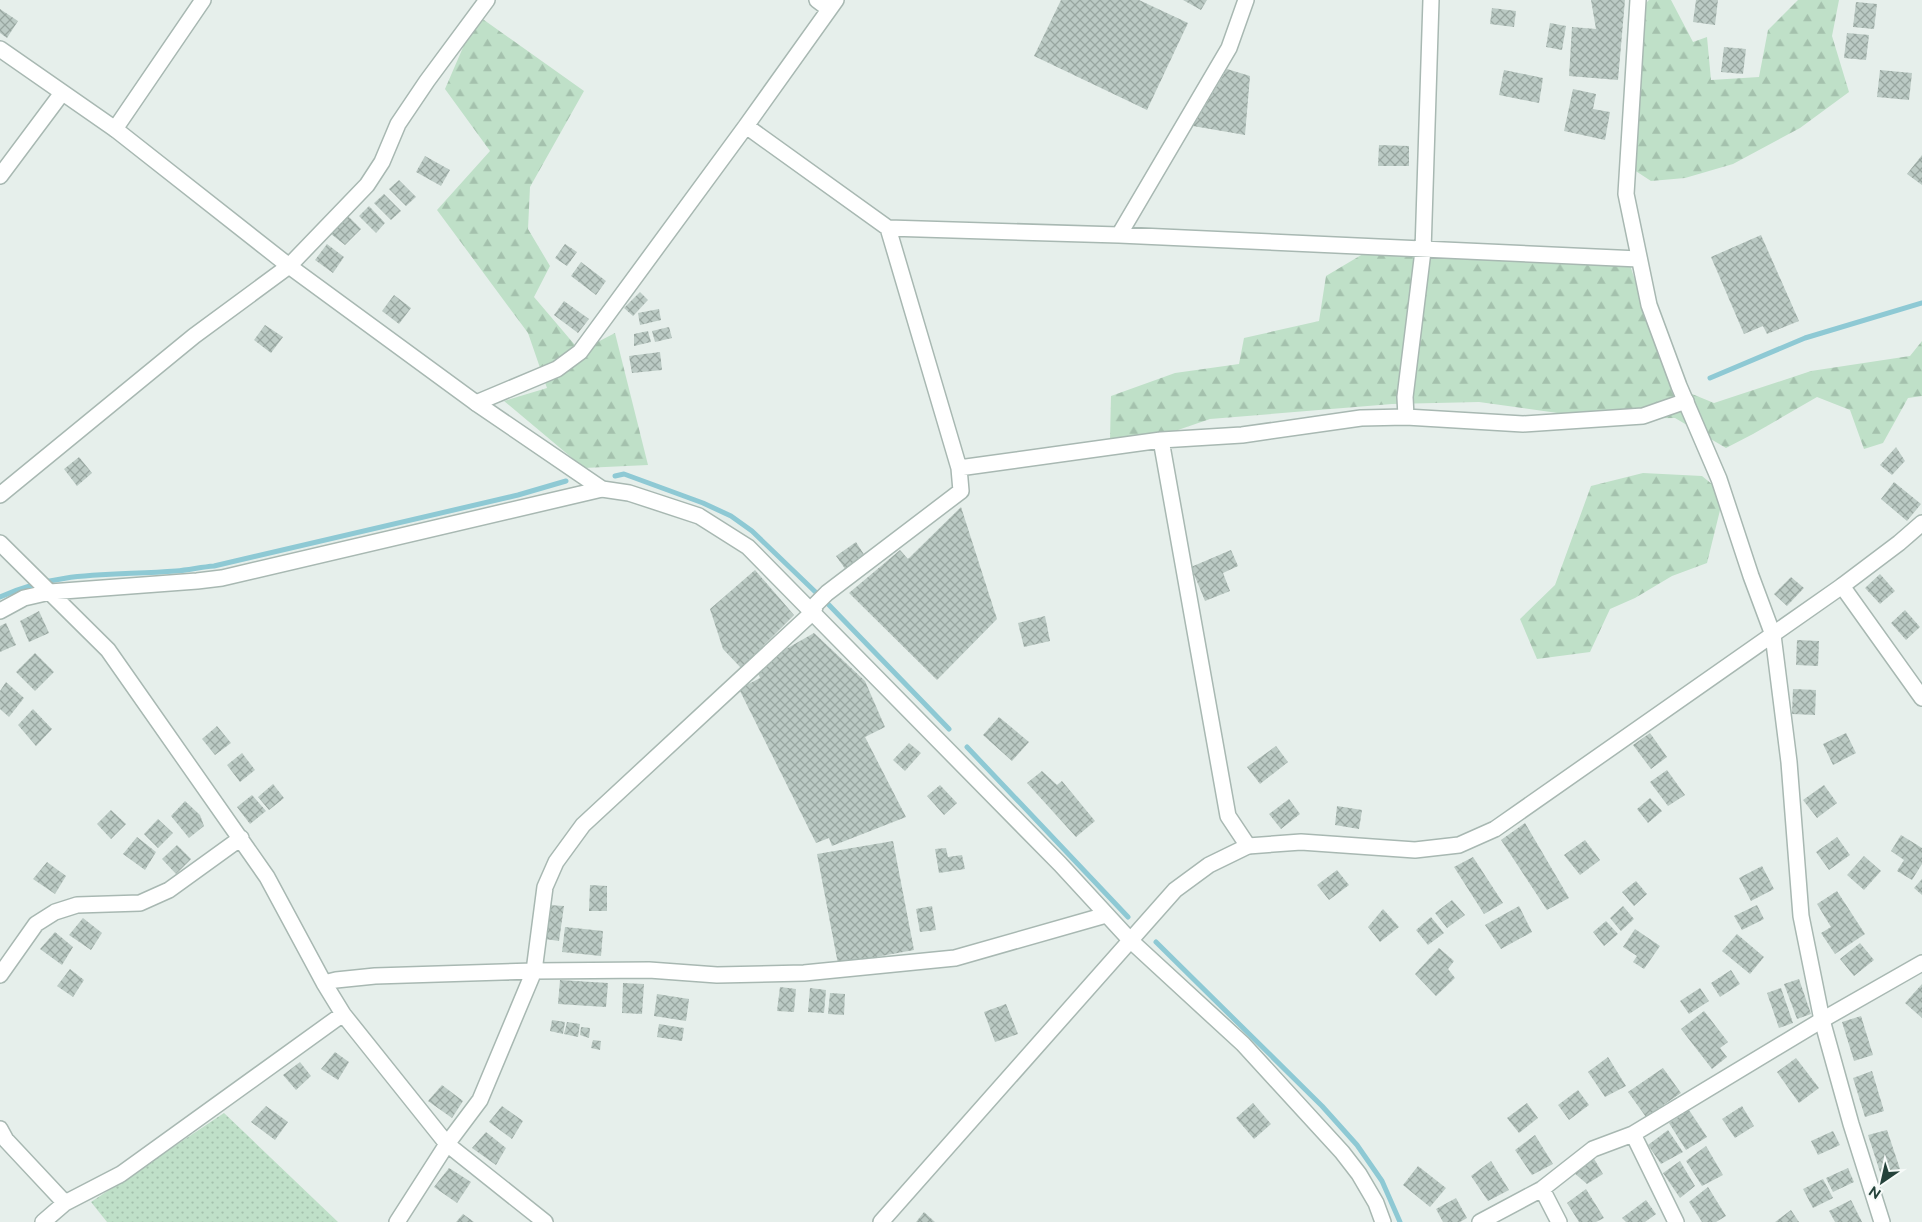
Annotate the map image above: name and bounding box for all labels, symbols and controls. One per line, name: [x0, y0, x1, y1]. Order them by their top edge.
north arrow: [1857, 1157, 1907, 1207]
text: N: [1866, 1183, 1884, 1202]

